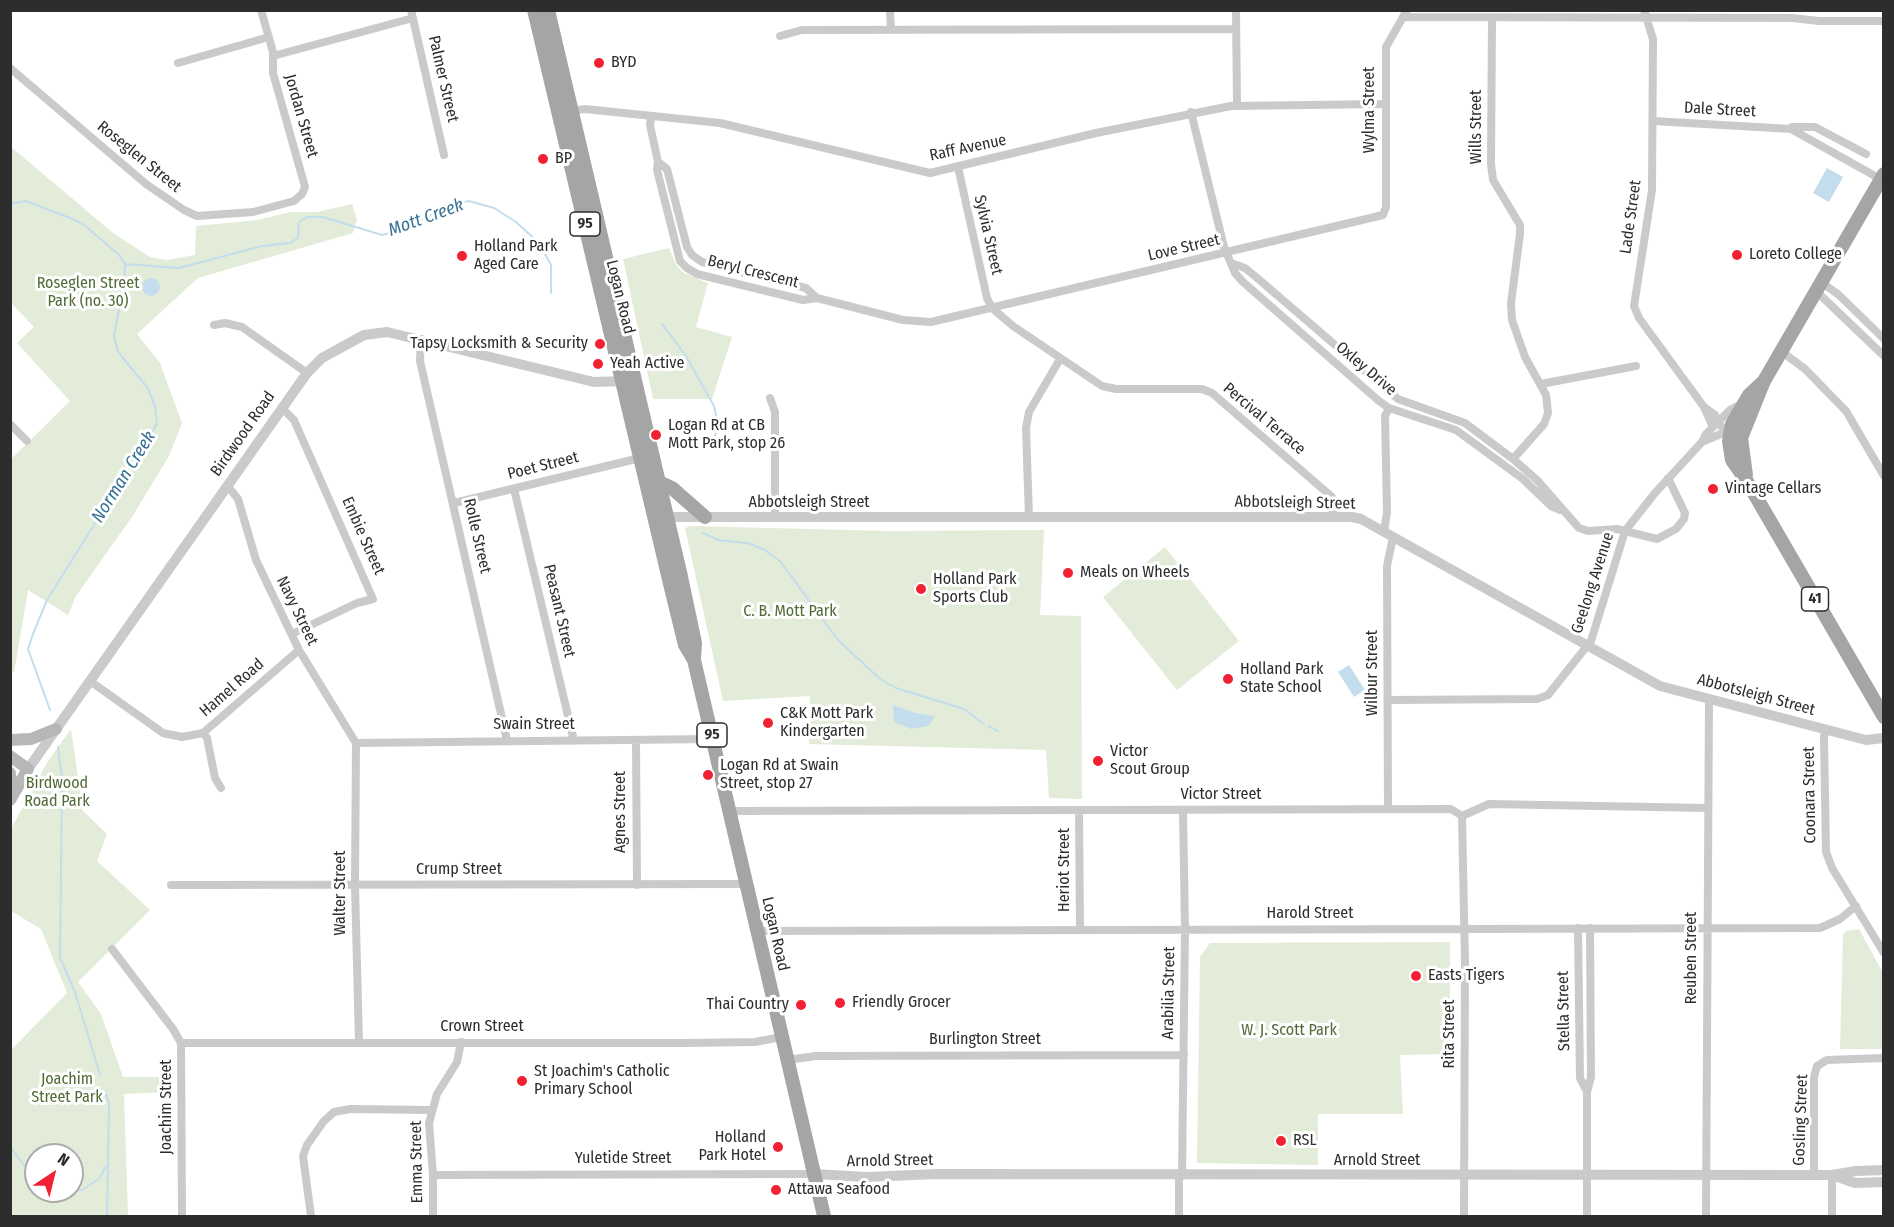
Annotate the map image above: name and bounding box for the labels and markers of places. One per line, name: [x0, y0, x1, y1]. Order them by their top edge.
place label: BYD: [611, 53, 637, 73]
marker: BYD: [592, 56, 606, 70]
place label: BP: [555, 149, 572, 169]
marker: BP: [536, 152, 550, 166]
place label: Holland Park Aged Care: [474, 237, 558, 275]
place label: Loreto College: [1749, 245, 1842, 265]
marker: Loreto College: [1730, 248, 1744, 262]
marker: Holland Park Aged Care: [455, 249, 469, 263]
place label: Tapsy Locksmith & Security: [410, 334, 588, 354]
marker: Tapsy Locksmith & Security: [593, 337, 607, 351]
place label: Yeah Active: [610, 354, 684, 374]
marker: Yeah Active: [591, 357, 605, 371]
place label: Logan Rd at CB Mott Park, stop 26: [668, 416, 785, 454]
marker: Logan Rd at CB Mott Park, stop 26: [649, 428, 663, 442]
place label: Vintage Cellars: [1725, 479, 1821, 499]
marker: Vintage Cellars: [1706, 482, 1720, 496]
place label: Meals on Wheels: [1080, 563, 1190, 583]
marker: Meals on Wheels: [1061, 566, 1075, 580]
place label: Holland Park Sports Club: [933, 570, 1017, 608]
marker: Holland Park Sports Club: [914, 582, 928, 596]
place label: Holland Park State School: [1240, 660, 1324, 698]
marker: Holland Park State School: [1221, 672, 1235, 686]
place label: C&K Mott Park Kindergarten: [780, 704, 873, 742]
marker: C&K Mott Park Kindergarten: [761, 716, 775, 730]
place label: Victor Scout Group: [1110, 742, 1190, 780]
marker: Victor Scout Group: [1091, 754, 1105, 768]
place label: Logan Rd at Swain Street, stop 27: [720, 756, 839, 794]
marker: Logan Rd at Swain Street, stop 27: [701, 768, 715, 782]
place label: Easts Tigers: [1428, 966, 1504, 986]
marker: Easts Tigers: [1409, 969, 1423, 983]
place label: Friendly Grocer: [852, 993, 951, 1013]
place label: Thai Country: [707, 995, 789, 1015]
marker: Friendly Grocer: [833, 996, 847, 1010]
marker: Thai Country: [794, 998, 808, 1012]
place label: St Joachim's Catholic Primary School: [534, 1062, 670, 1100]
marker: St Joachim's Catholic Primary School: [515, 1074, 529, 1088]
place label: Holland Park Hotel: [699, 1128, 766, 1166]
place label: RSL: [1293, 1131, 1317, 1151]
marker: RSL: [1274, 1134, 1288, 1148]
marker: Holland Park Hotel: [771, 1140, 785, 1154]
place label: Attawa Seafood: [788, 1180, 890, 1200]
marker: Attawa Seafood: [769, 1183, 783, 1197]

